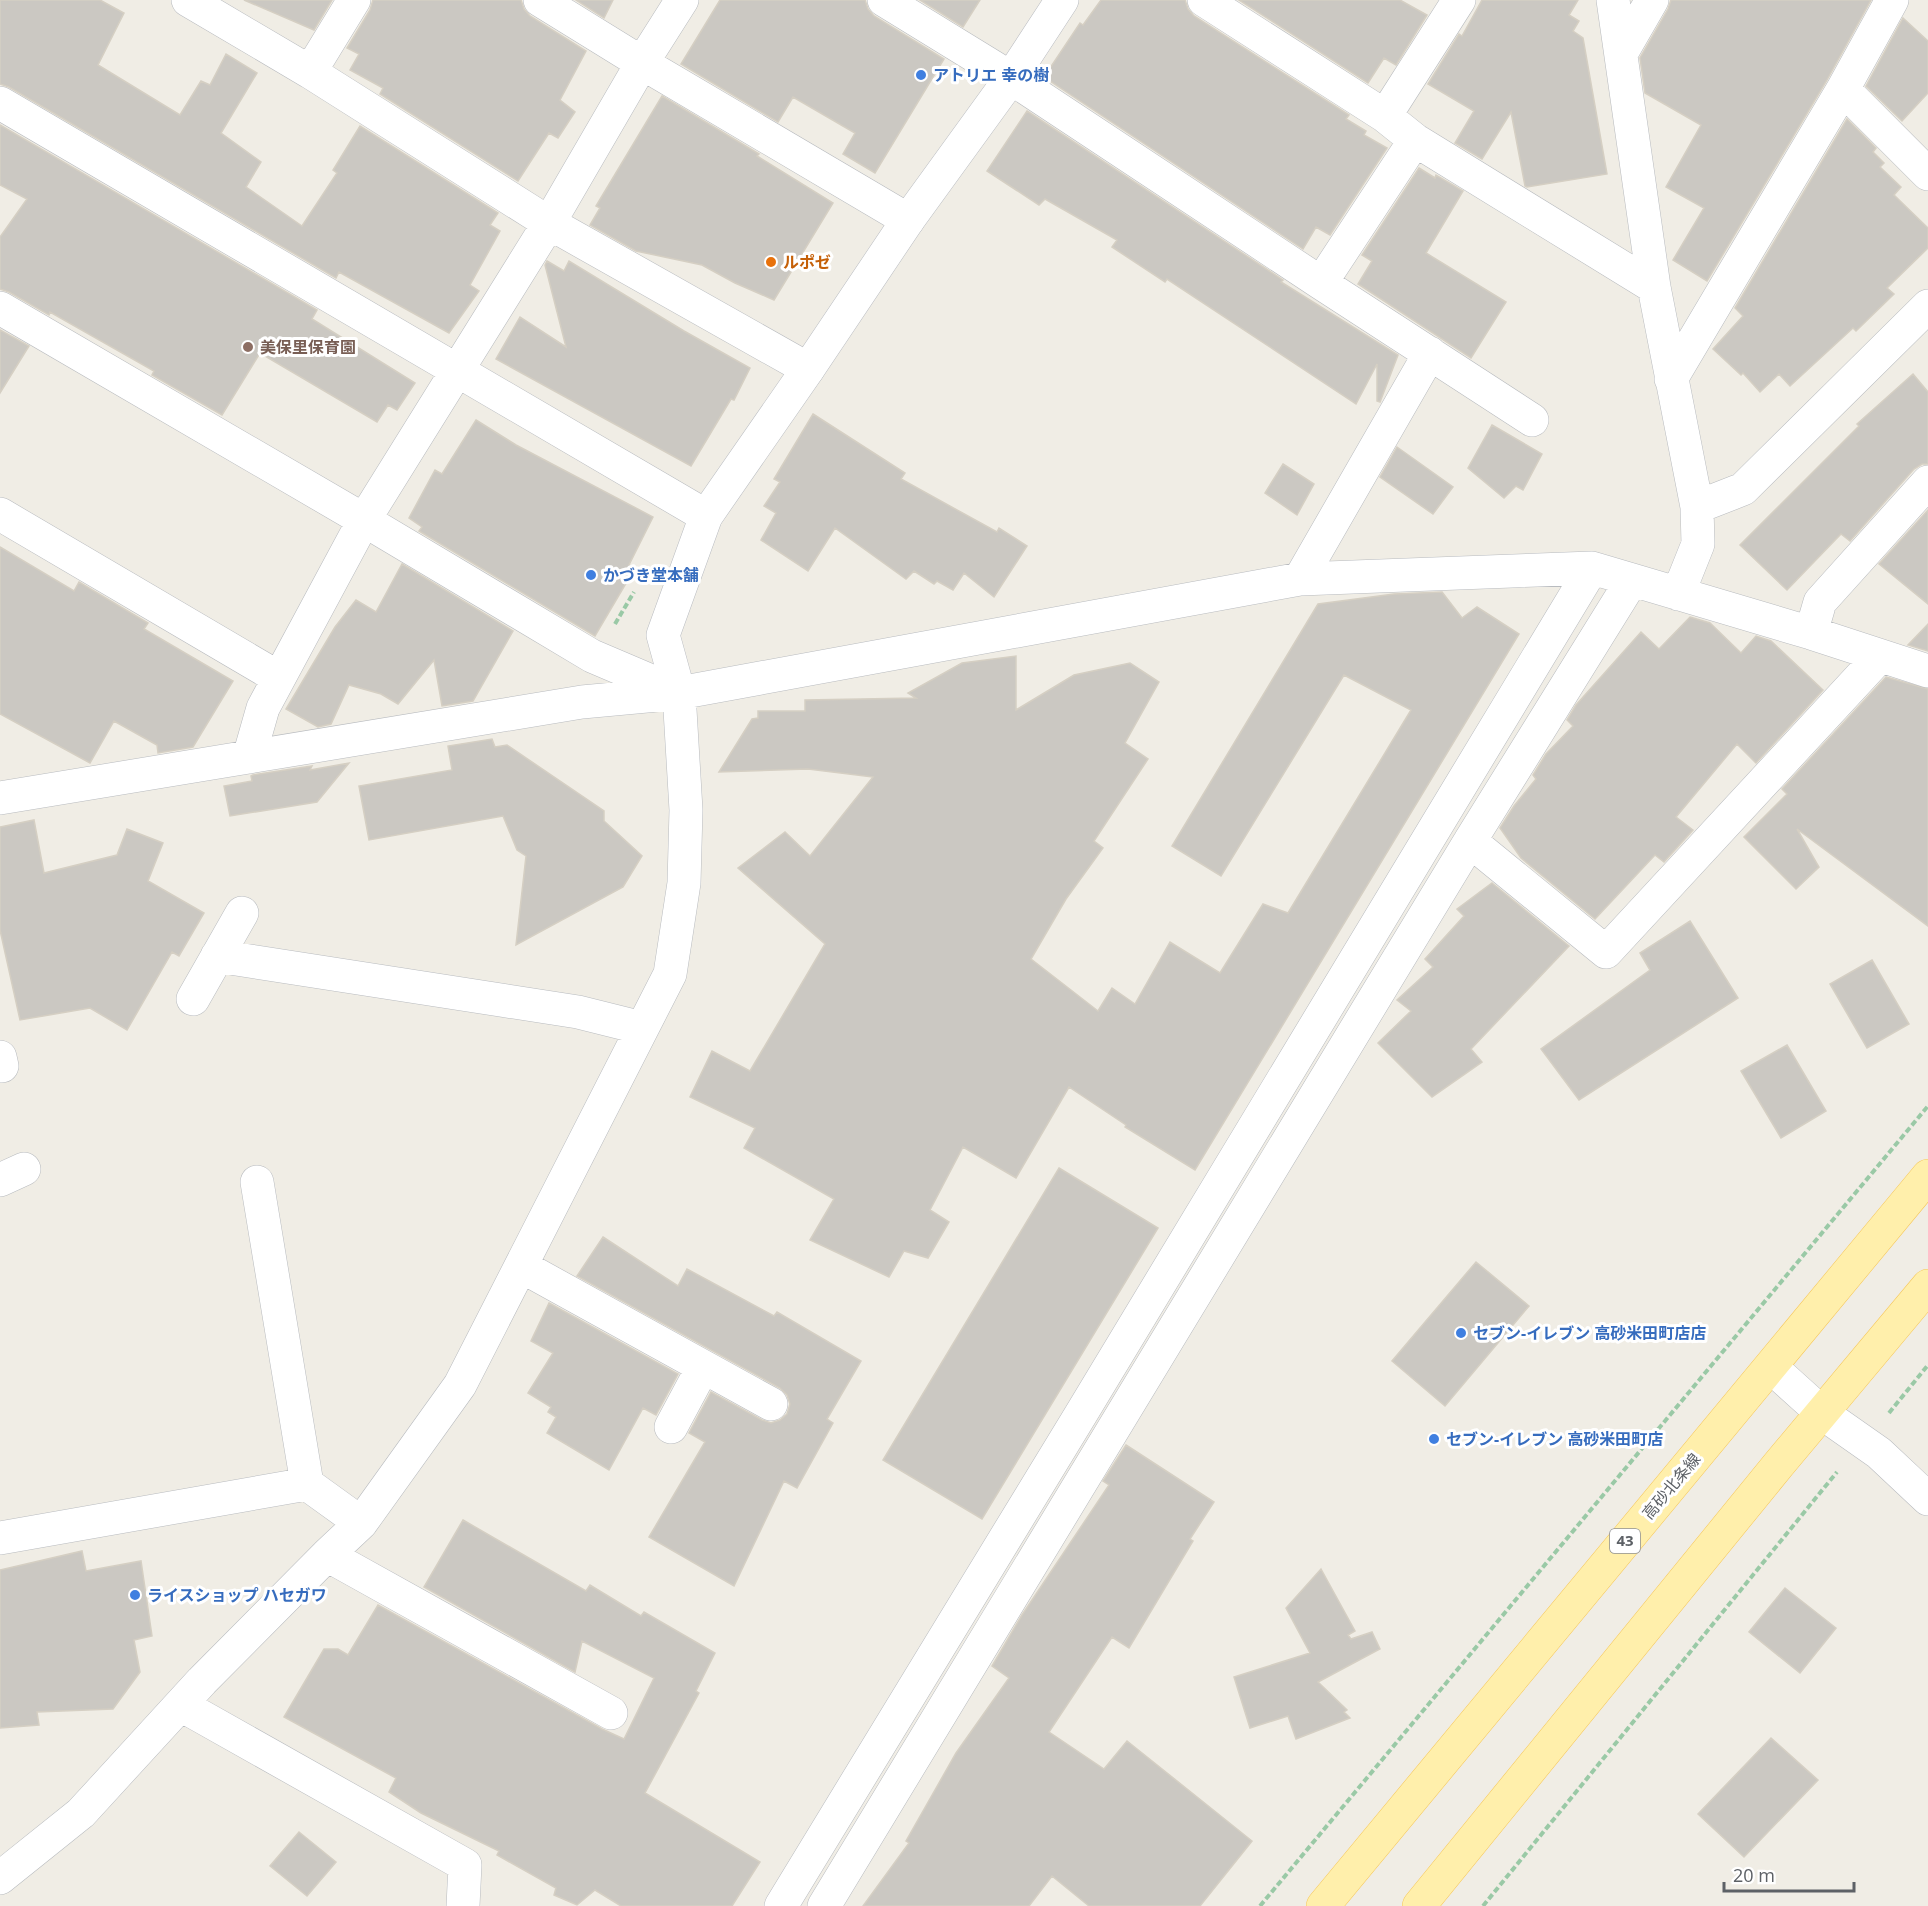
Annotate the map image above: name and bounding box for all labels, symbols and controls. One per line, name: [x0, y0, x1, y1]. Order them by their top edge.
place label: アトリエ 幸の樹: [933, 64, 1049, 86]
marker: アトリエ 幸の樹: [914, 68, 928, 82]
place label: ルポゼ: [783, 251, 831, 273]
marker: ルポゼ: [764, 255, 778, 269]
place label: 美保里保育園: [260, 336, 356, 358]
marker: 美保里保育園: [241, 340, 255, 354]
place label: かづき堂本舗: [603, 564, 699, 586]
marker: かづき堂本舗: [584, 568, 598, 582]
place label: セブン-イレブン 高砂米田町店店: [1473, 1322, 1706, 1344]
marker: セブン-イレブン 高砂米田町店店: [1454, 1326, 1468, 1340]
place label: セブン-イレブン 高砂米田町店: [1446, 1428, 1663, 1450]
marker: セブン-イレブン 高砂米田町店: [1427, 1432, 1441, 1446]
street label: 高砂北条線: [1637, 1448, 1705, 1524]
road number: 43: [1610, 1529, 1640, 1553]
place label: ライスショップ ハセガワ: [147, 1584, 327, 1606]
marker: ライスショップ ハセガワ: [128, 1588, 142, 1602]
scale bar: [1724, 1855, 1854, 1893]
text: 20 m: [1733, 1863, 1775, 1887]

